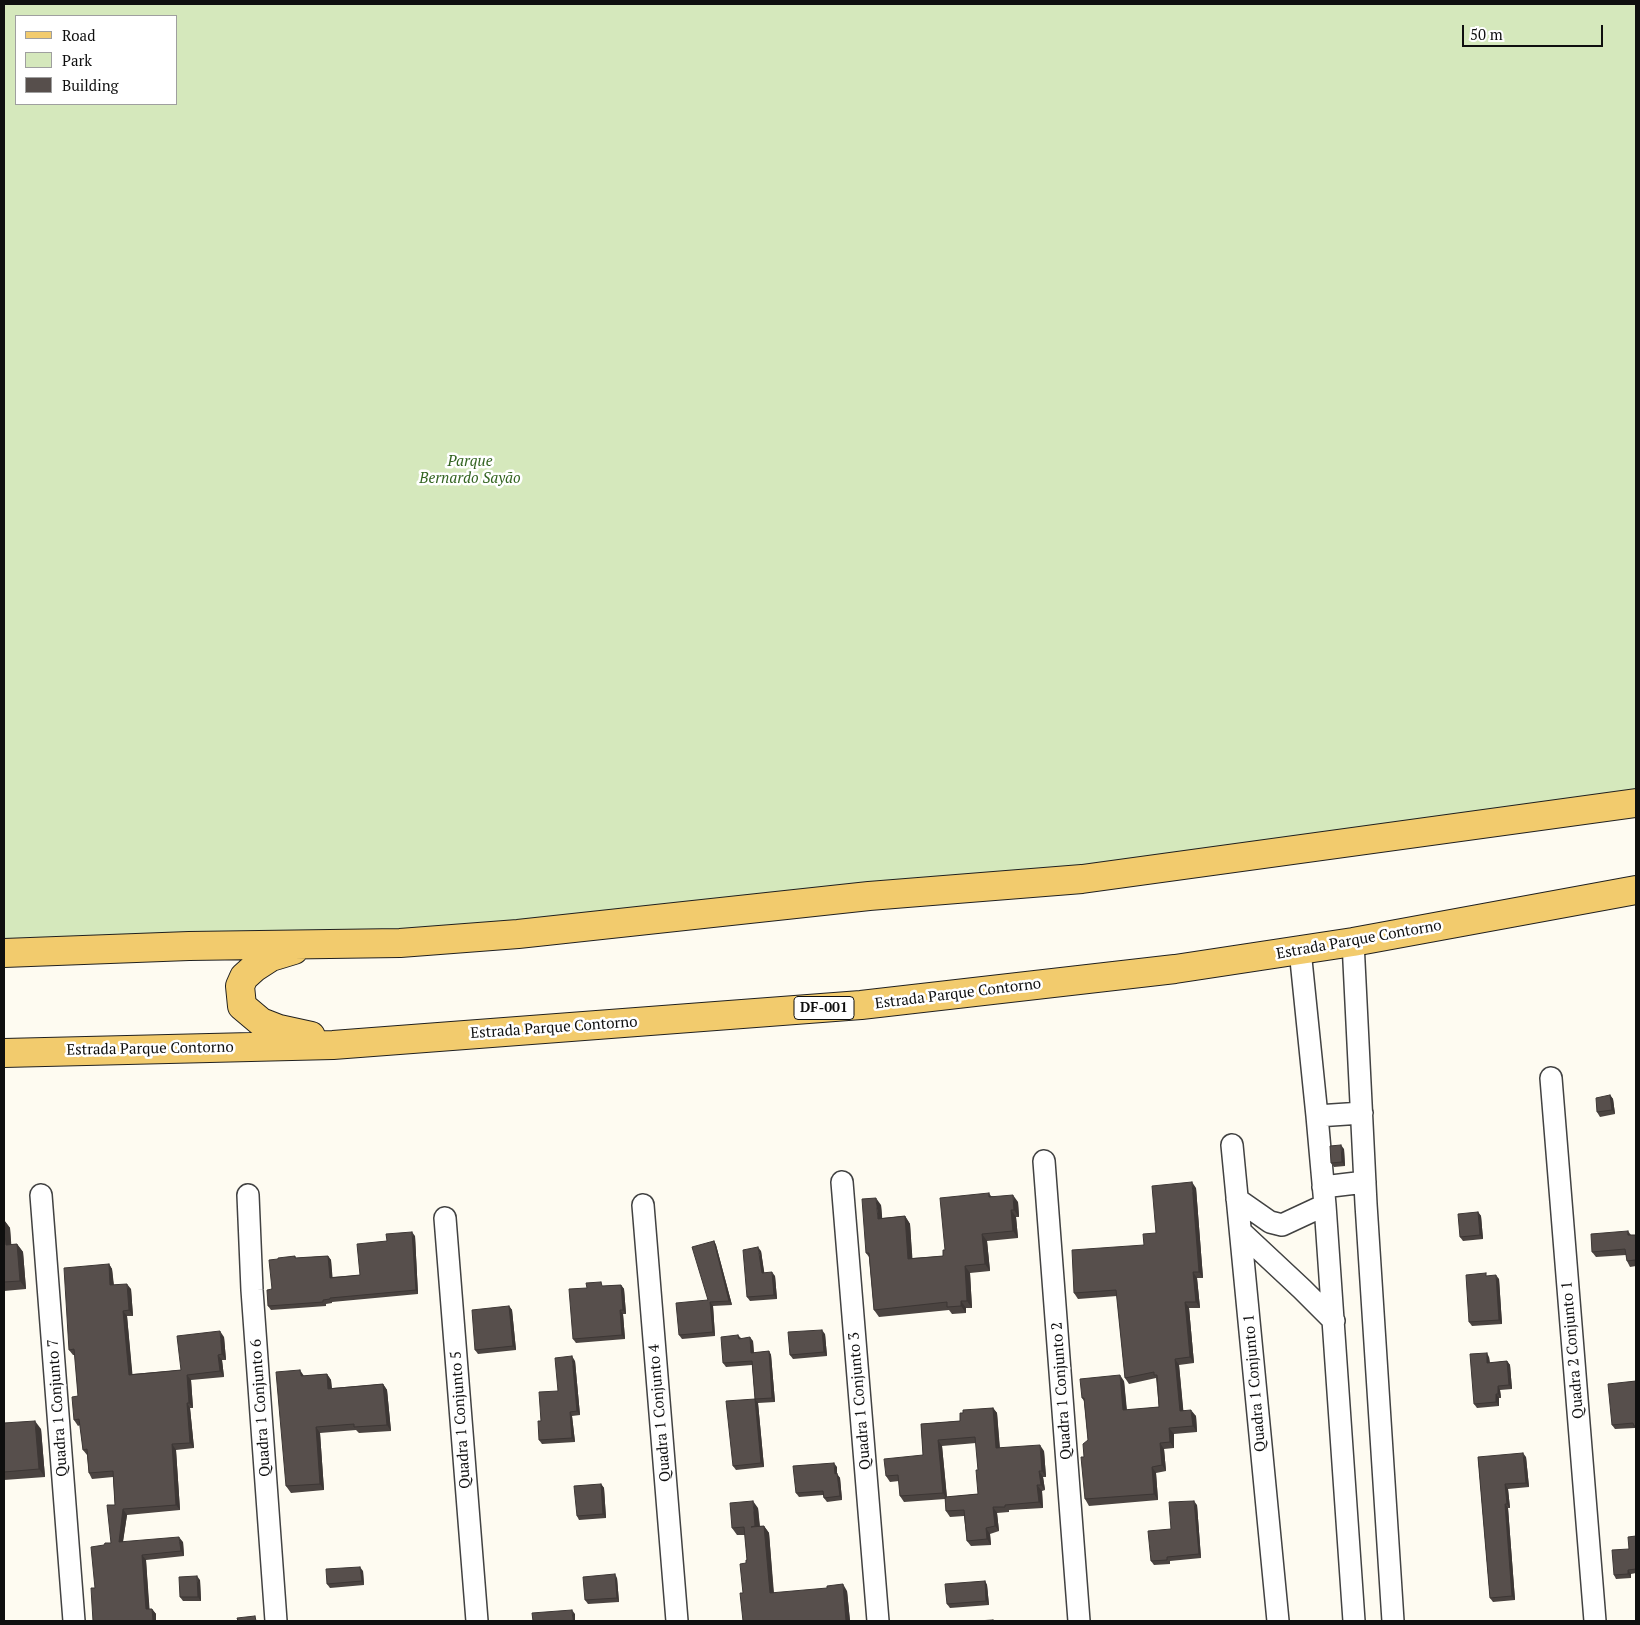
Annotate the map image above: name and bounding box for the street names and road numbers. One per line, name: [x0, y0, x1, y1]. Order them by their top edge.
street label: Estrada Parque Contorno: [1275, 917, 1443, 963]
street label: Estrada Parque Contorno: [874, 975, 1042, 1013]
road number: DF-001: [794, 996, 854, 1020]
street label: Estrada Parque Contorno: [470, 1013, 638, 1043]
street label: Estrada Parque Contorno: [66, 1039, 234, 1059]
street label: Quadra 2 Conjunto 1: [1558, 1280, 1588, 1420]
street label: Quadra 1 Conjunto 1: [1240, 1313, 1270, 1453]
street label: Quadra 1 Conjunto 2: [1048, 1322, 1076, 1460]
street label: Quadra 1 Conjunto 3: [845, 1331, 875, 1471]
street label: Quadra 1 Conjunto 7: [44, 1339, 72, 1477]
street label: Quadra 1 Conjunto 6: [247, 1339, 275, 1477]
street label: Quadra 1 Conjunto 4: [645, 1343, 675, 1483]
street label: Quadra 1 Conjunto 5: [447, 1351, 475, 1489]

